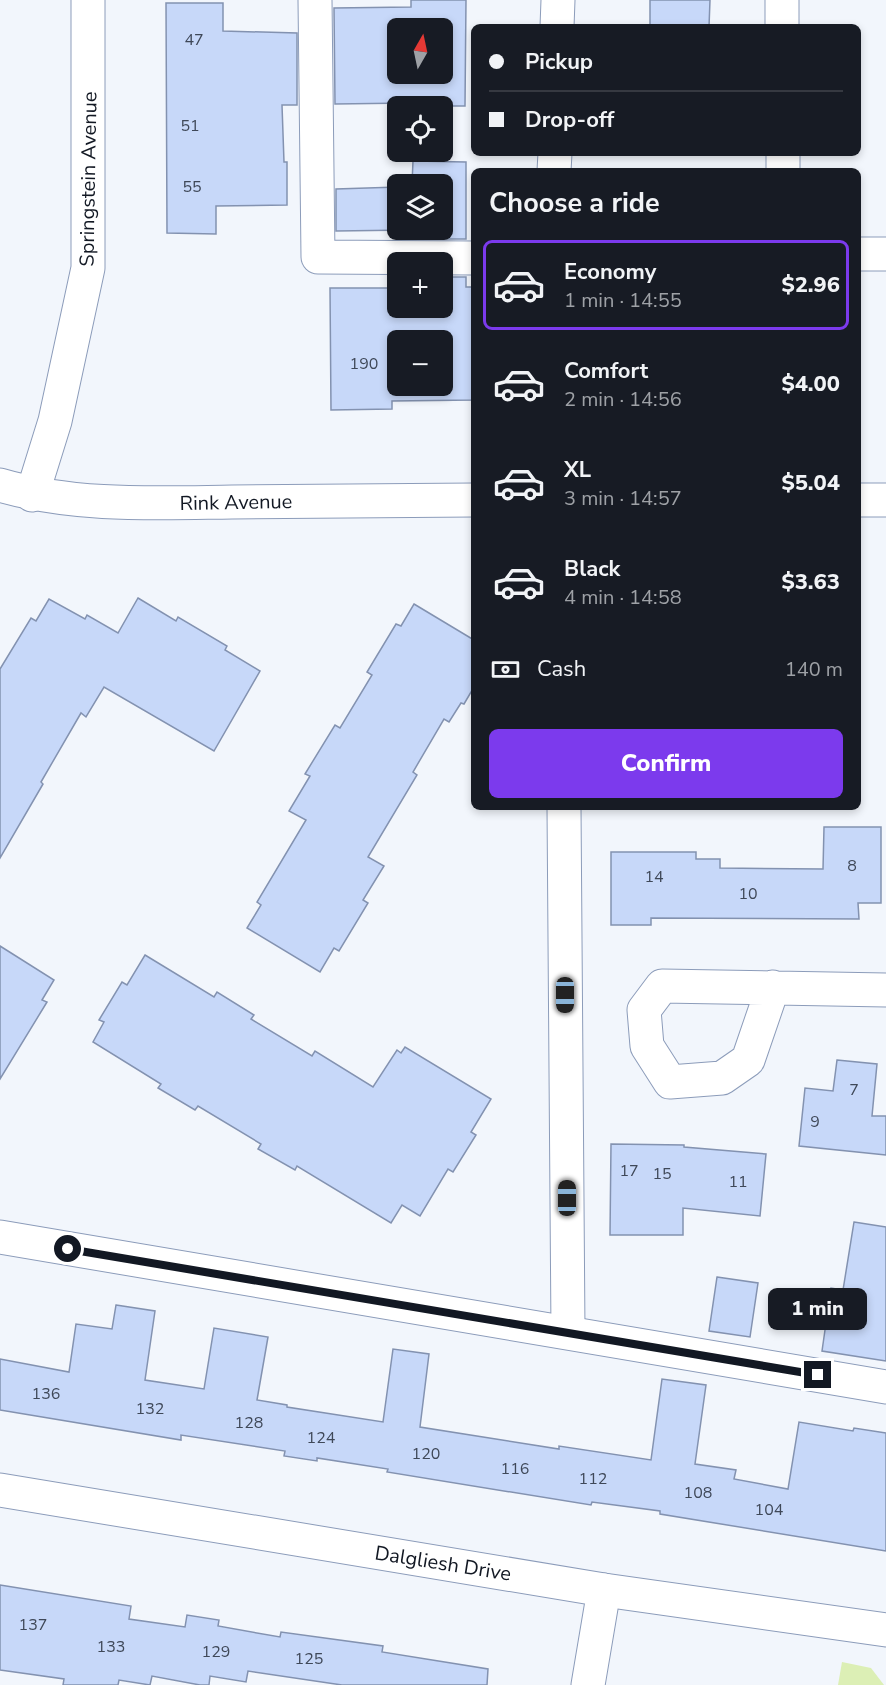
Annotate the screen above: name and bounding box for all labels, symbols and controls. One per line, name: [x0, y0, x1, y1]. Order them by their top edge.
north arrow: [387, 18, 453, 84]
map controls: [387, 18, 453, 396]
house number: 47: [184, 29, 204, 51]
text: Pickup: [525, 47, 593, 77]
street label: Springstein Avenue: [73, 91, 104, 267]
button: locate: [387, 96, 453, 162]
text: Drop-off: [525, 105, 614, 135]
house number: 51: [180, 115, 200, 137]
button: layers: [387, 174, 453, 240]
house number: 55: [182, 176, 202, 198]
text: Choose a ride: [489, 185, 660, 222]
button: +: [387, 252, 453, 318]
text: Economy: [564, 257, 656, 287]
icon: car: [492, 258, 546, 312]
text: $2.96: [781, 270, 840, 300]
text: 1 min · 14:55: [564, 287, 682, 314]
button: −: [387, 330, 453, 396]
house number: 190: [350, 353, 378, 375]
text: Comfort: [564, 356, 648, 386]
icon: car: [492, 357, 546, 411]
text: $4.00: [781, 369, 840, 399]
text: 2 min · 14:56: [564, 386, 682, 413]
text: XL: [564, 455, 591, 485]
icon: car: [492, 456, 546, 510]
text: $5.04: [781, 468, 840, 498]
text: 3 min · 14:57: [564, 485, 682, 512]
street label: Rink Avenue: [179, 488, 293, 517]
text: Black: [564, 554, 620, 584]
icon: car: [492, 555, 546, 609]
text: $3.63: [781, 567, 840, 597]
text: 4 min · 14:58: [564, 584, 682, 611]
icon: cash: [489, 653, 522, 686]
text: Cash: [537, 654, 586, 684]
text: 140 m: [785, 656, 843, 683]
button: Confirm: [489, 729, 843, 798]
house number: 8: [847, 855, 857, 877]
house number: 14: [644, 866, 664, 888]
house number: 10: [738, 883, 758, 905]
car: [556, 977, 574, 1013]
house number: 7: [849, 1079, 859, 1101]
house number: 9: [810, 1111, 820, 1133]
house number: 17: [619, 1160, 639, 1182]
house number: 15: [652, 1163, 672, 1185]
house number: 11: [728, 1171, 748, 1193]
car: [558, 1180, 576, 1216]
route start: [54, 1235, 81, 1262]
callout: 1 min: [768, 1288, 868, 1330]
text: 1 min: [791, 1295, 844, 1322]
route end: [804, 1361, 831, 1388]
house number: 136: [32, 1383, 60, 1405]
house number: 132: [136, 1398, 164, 1420]
house number: 128: [235, 1412, 263, 1434]
house number: 124: [307, 1427, 336, 1449]
house number: 120: [412, 1443, 440, 1465]
house number: 116: [501, 1458, 529, 1480]
house number: 112: [579, 1468, 607, 1490]
house number: 108: [684, 1482, 712, 1504]
house number: 104: [755, 1499, 784, 1521]
street label: Dalgliesh Drive: [373, 1539, 513, 1588]
house number: 137: [19, 1614, 47, 1636]
house number: 133: [97, 1636, 125, 1658]
house number: 129: [202, 1641, 230, 1663]
house number: 125: [295, 1648, 323, 1670]

